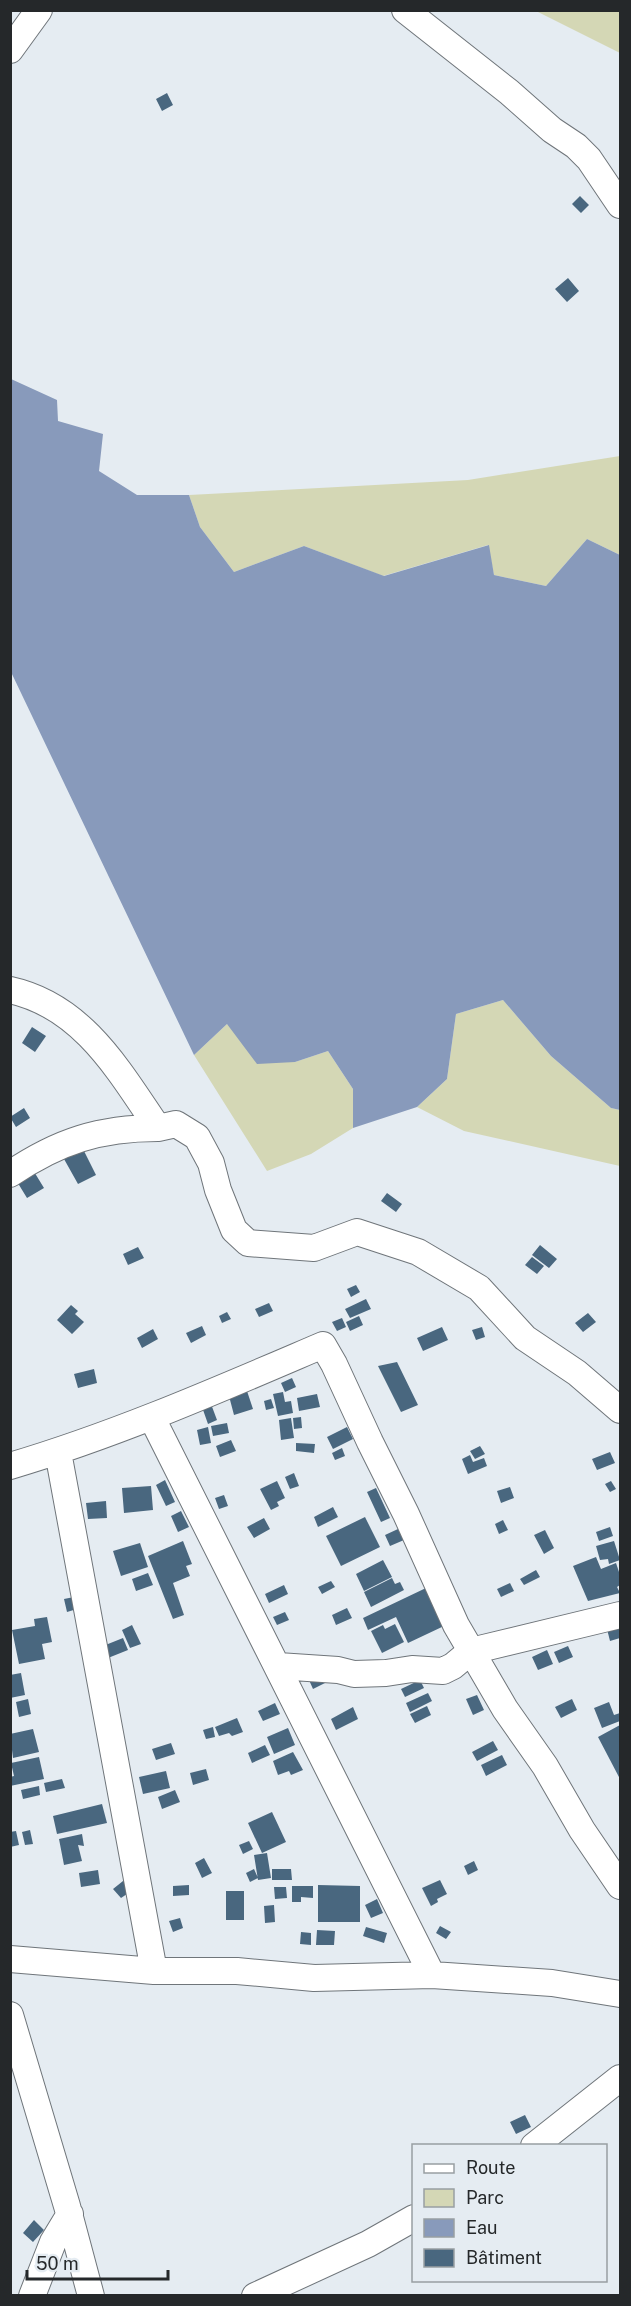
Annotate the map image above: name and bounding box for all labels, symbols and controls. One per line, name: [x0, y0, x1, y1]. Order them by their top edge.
legend: [412, 2144, 607, 2282]
text: Route: [466, 2157, 515, 2178]
text: Parc: [466, 2187, 504, 2208]
text: Eau: [466, 2217, 497, 2238]
scale bar: [27, 2243, 168, 2281]
text: Bâtiment: [466, 2247, 542, 2268]
text: 50 m: [36, 2253, 79, 2274]

